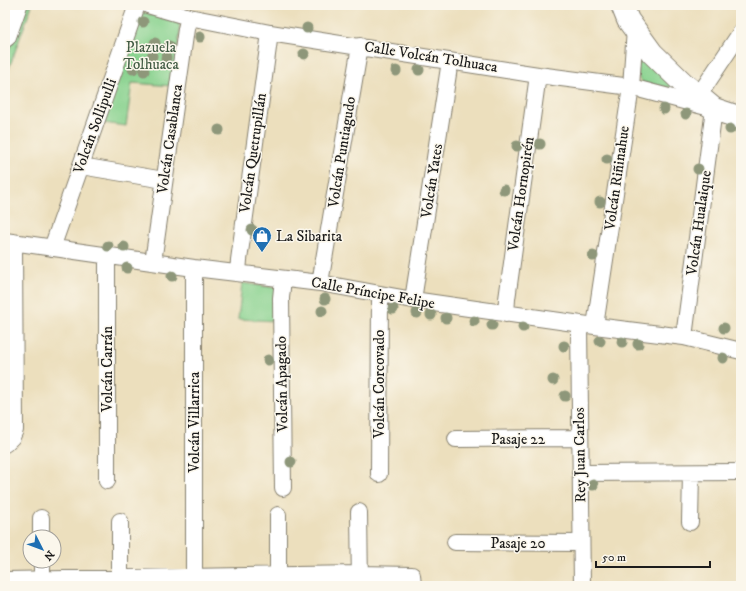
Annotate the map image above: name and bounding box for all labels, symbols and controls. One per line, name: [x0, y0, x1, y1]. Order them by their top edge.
street label: Calle Volcán Tolhuaca: [363, 37, 500, 77]
park label: Plazuela Tolhuaca: [123, 38, 179, 74]
street label: Volcán Sollipulli: [69, 76, 121, 177]
street label: Volcán Casablanca: [153, 82, 187, 196]
street label: Volcán Quetrupillán: [235, 92, 271, 215]
street label: Volcán Puntiagudo: [324, 95, 360, 210]
street label: Volcán Riñinahue: [600, 125, 634, 232]
street label: Volcán Hornopirén: [503, 135, 538, 254]
street label: Volcán Yates: [417, 142, 447, 221]
street label: Volcán Hualaique: [682, 169, 716, 278]
shop icon: La Sibarita: [251, 225, 273, 253]
place label: La Sibarita: [276, 227, 343, 246]
street label: Calle Príncipe Felipe: [310, 273, 436, 313]
street label: Volcán Carrán: [98, 326, 117, 413]
street label: Volcán Corcovado: [370, 330, 389, 439]
street label: Volcán Apagado: [272, 336, 292, 433]
street label: Volcán Villarrica: [185, 371, 204, 473]
street label: Rey Juan Carlos: [570, 407, 590, 503]
street label: Pasaje 22: [491, 430, 546, 449]
north arrow: [22, 529, 62, 569]
street label: Pasaje 20: [491, 534, 545, 553]
scale bar: [596, 543, 710, 569]
text: N: [40, 547, 57, 563]
text: 50 m: [602, 550, 626, 565]

